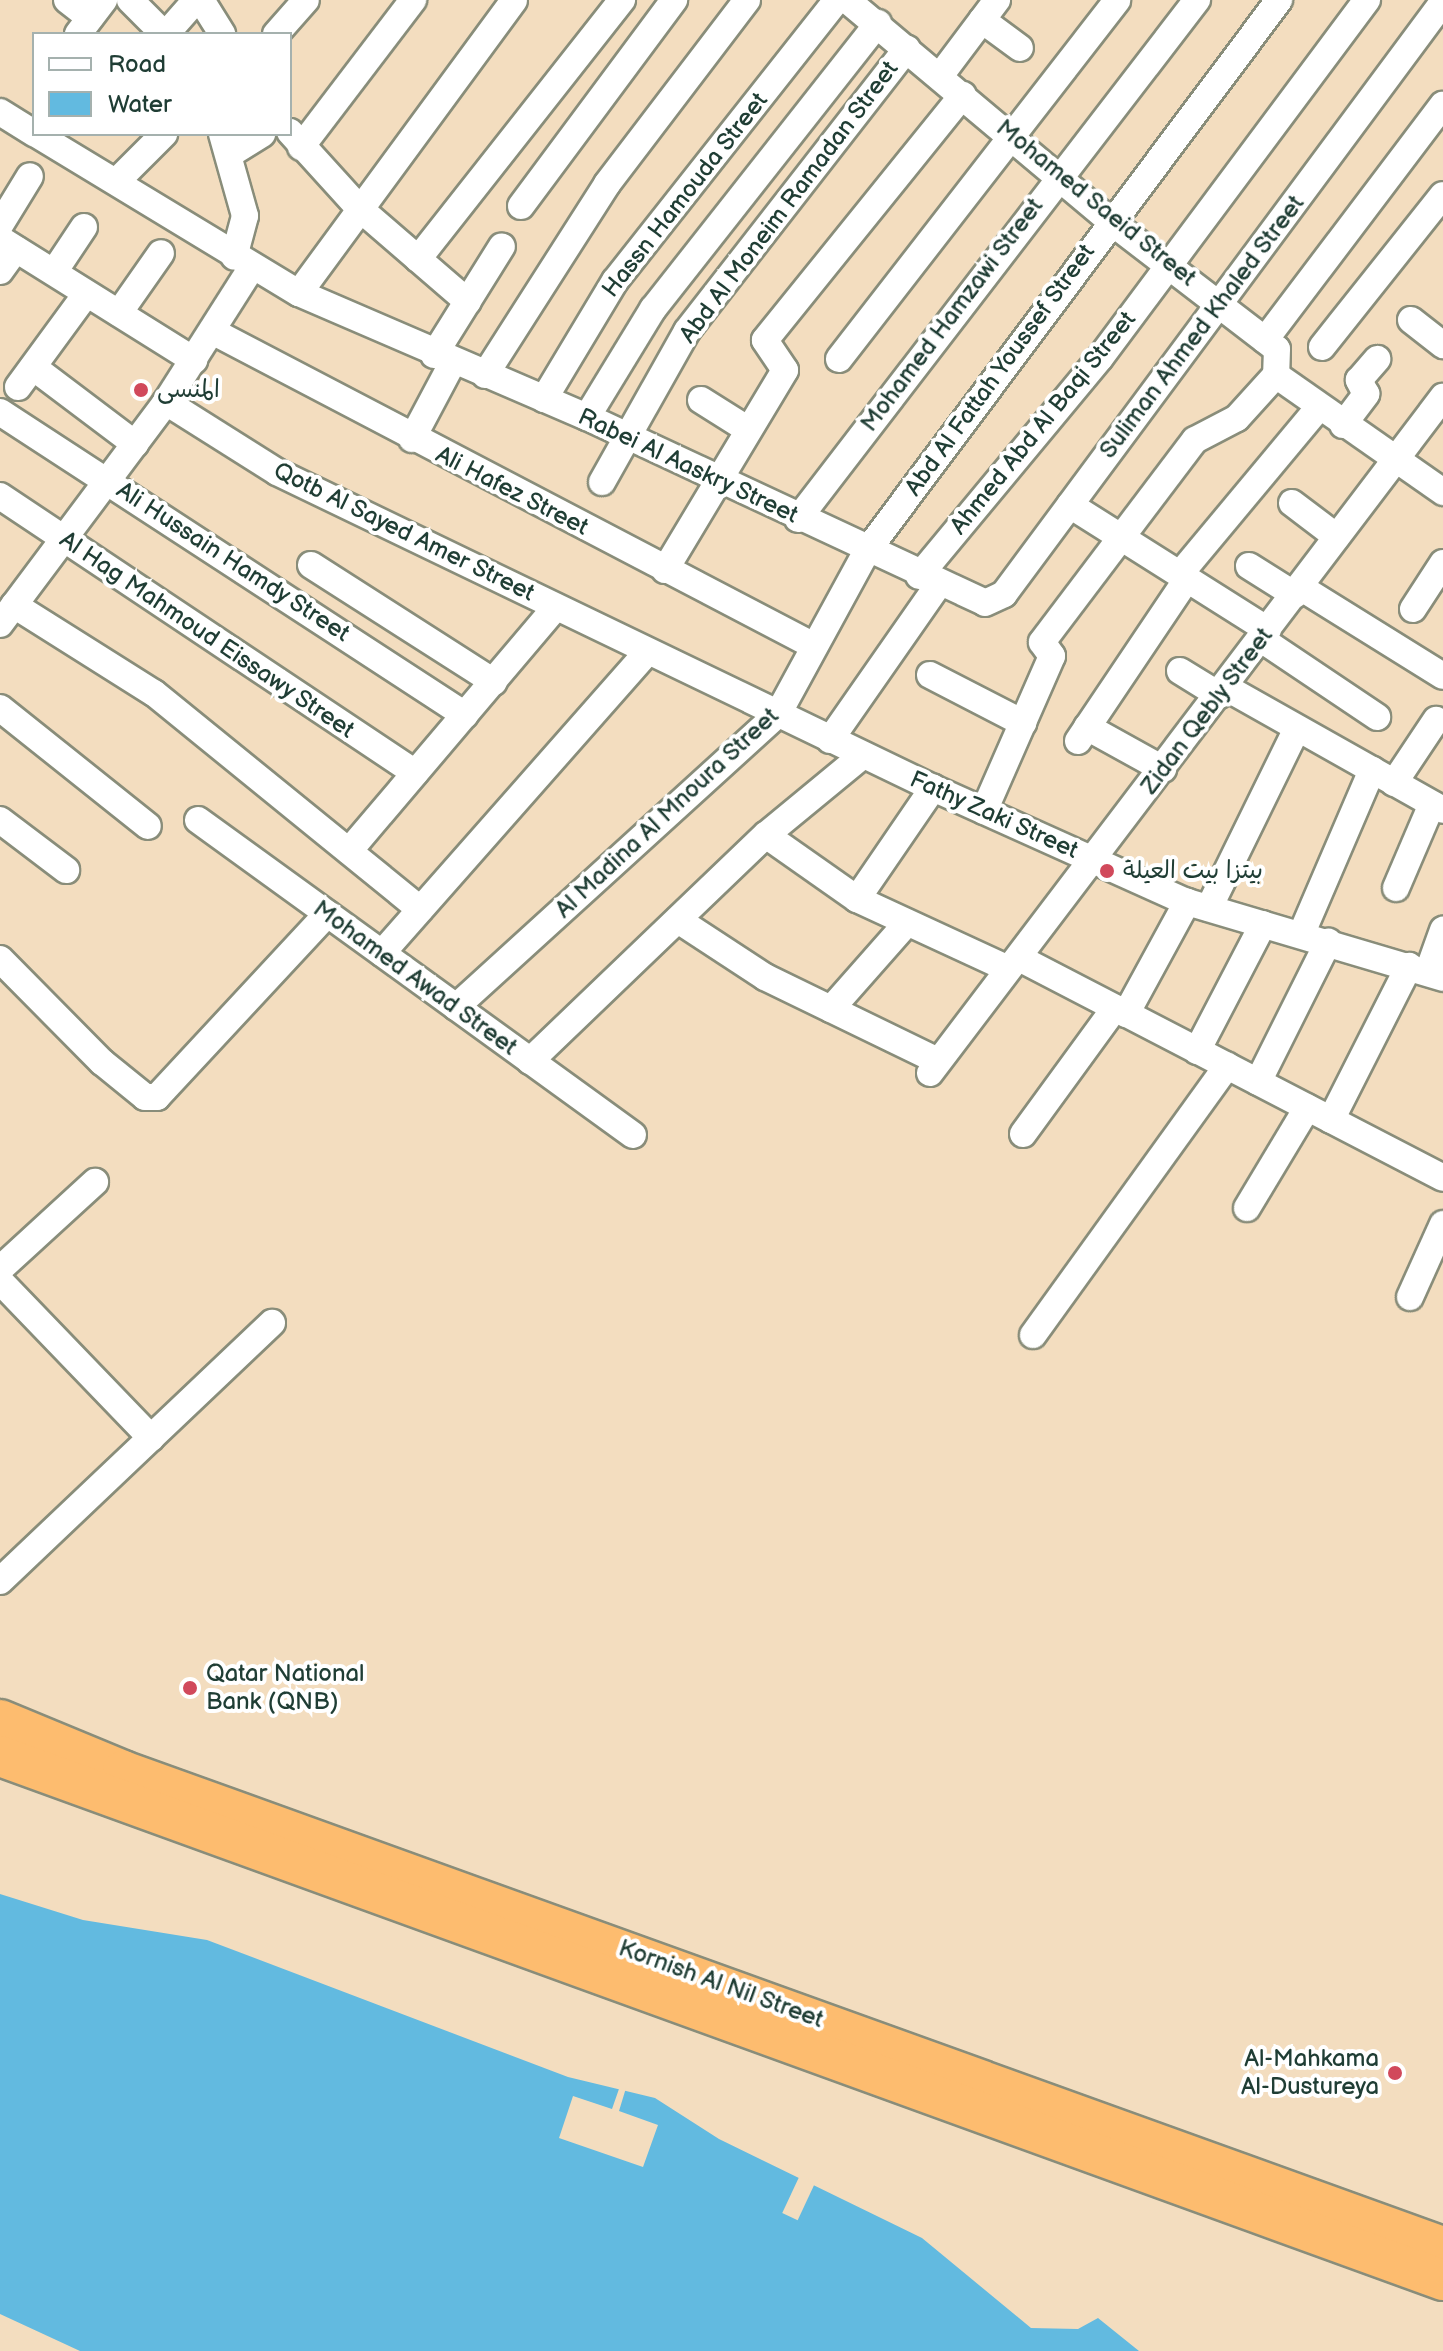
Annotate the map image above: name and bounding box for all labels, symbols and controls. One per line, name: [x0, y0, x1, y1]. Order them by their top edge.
legend: [32, 32, 292, 136]
text: Road: [108, 50, 166, 79]
street label: Abd Al Moneim Ramadan Street: [673, 55, 905, 349]
street label: Hassn Hamouda Street: [596, 87, 774, 303]
text: Water: [108, 90, 172, 119]
street label: Mohamed Saeid Street: [990, 113, 1202, 293]
street label: Suliman Ahmed Khaled Street: [1093, 190, 1311, 464]
street label: Mohamed Hamzawi Street: [855, 192, 1049, 438]
street label: Abd Al Fattah Youssef Street: [898, 238, 1102, 502]
street label: Ahmed Abd Al Baqi Street: [944, 305, 1142, 541]
place label: المنسى: [157, 376, 220, 404]
marker: المنسى: [132, 381, 150, 399]
street label: Rabei Al Aaskry Street: [572, 402, 804, 530]
street label: Ali Hafez Street: [431, 440, 593, 542]
street label: Qotb Al Sayed Amer Street: [268, 456, 540, 608]
street label: Ali Hussain Hamdy Street: [110, 475, 356, 649]
street label: Al Hag Mahmoud Eissawy Street: [53, 525, 361, 745]
street label: Zidan Qebly Street: [1135, 621, 1279, 801]
street label: Al Madina Al Mnoura Street: [549, 702, 785, 924]
street label: Fathy Zaki Street: [904, 765, 1084, 865]
place label: بيتزا بيت العيلة: [1123, 857, 1263, 885]
marker: بيتزا بيت العيلة: [1098, 862, 1116, 880]
street label: Mohamed Awad Street: [307, 894, 523, 1062]
place label: Qatar National Bank (QNB): [206, 1660, 364, 1716]
marker: Qatar National Bank (QNB): [181, 1679, 199, 1697]
street label: Kornish Al Nil Street: [614, 1933, 828, 2035]
place label: Al-Mahkama Al-Dustureya: [1241, 2045, 1379, 2101]
marker: Al-Mahkama Al-Dustureya: [1386, 2064, 1404, 2082]

